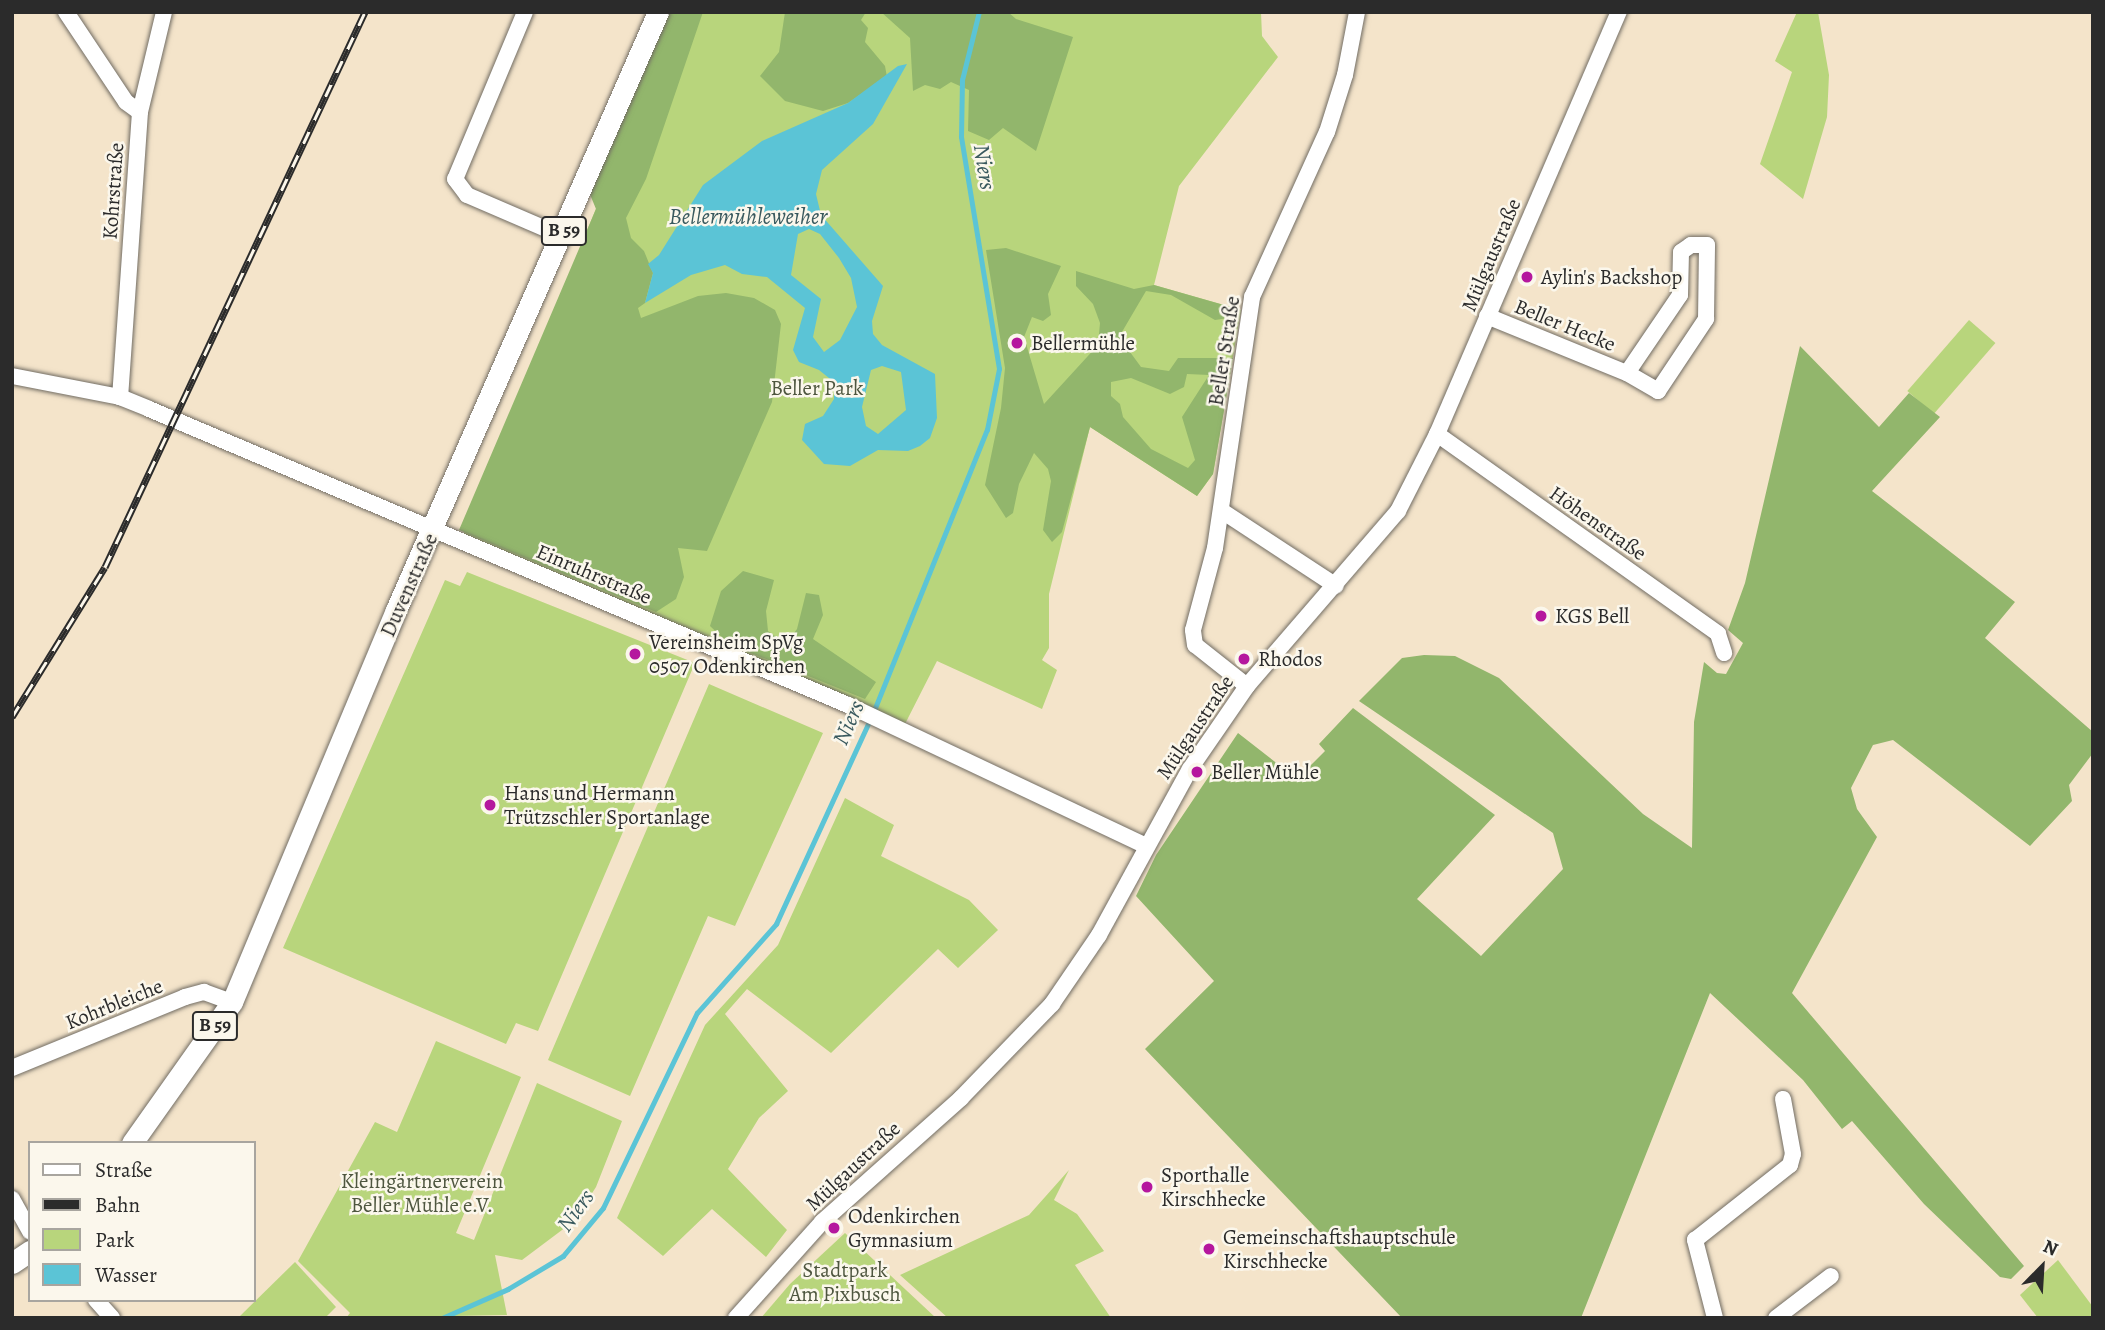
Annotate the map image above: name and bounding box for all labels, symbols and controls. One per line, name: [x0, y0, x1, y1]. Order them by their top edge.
street label: Kohrstraße: [97, 142, 129, 240]
water label: Niers: [967, 142, 1001, 192]
street label: Mülgaustraße: [1456, 195, 1526, 315]
water label: Bellermühleweiher: [669, 203, 827, 231]
road number: B 59: [540, 216, 588, 246]
place label: Aylin's Backshop: [1541, 264, 1682, 290]
marker: Aylin's Backshop: [1519, 269, 1535, 285]
street label: Beller Hecke: [1511, 293, 1619, 357]
street label: Beller Straße: [1203, 294, 1245, 408]
place label: Bellermühle: [1031, 330, 1135, 356]
marker: Bellermühle: [1009, 335, 1025, 351]
park label: Beller Park: [770, 375, 864, 401]
street label: Höhenstraße: [1545, 480, 1651, 566]
street label: Duvenstraße: [375, 529, 443, 641]
street label: Einruhrstraße: [533, 538, 655, 610]
place label: KGS Bell: [1555, 603, 1629, 629]
marker: KGS Bell: [1533, 608, 1549, 624]
place label: Vereinsheim SpVg 0507 Odenkirchen: [649, 629, 805, 679]
marker: Vereinsheim SpVg 0507 Odenkirchen: [627, 646, 643, 662]
place label: Rhodos: [1258, 646, 1322, 672]
marker: Rhodos: [1236, 651, 1252, 667]
street label: Mülgaustraße: [1151, 670, 1239, 784]
water label: Niers: [827, 697, 871, 749]
place label: Beller Mühle: [1211, 759, 1319, 785]
marker: Beller Mühle: [1189, 764, 1205, 780]
place label: Hans und Hermann Trützschler Sportanlage: [504, 780, 710, 830]
marker: Hans und Hermann Trützschler Sportanlage: [482, 797, 498, 813]
street label: Kohrbleiche: [62, 973, 166, 1035]
road number: B 59: [190, 1010, 240, 1042]
street label: Mülgaustraße: [801, 1116, 905, 1216]
legend: [28, 1141, 256, 1302]
text: Straße: [95, 1156, 153, 1184]
place label: Sporthalle Kirschhecke: [1161, 1162, 1266, 1212]
park label: Kleingärtnerverein Beller Mühle e.V.: [341, 1168, 503, 1218]
marker: Sporthalle Kirschhecke: [1139, 1179, 1155, 1195]
water label: Niers: [551, 1184, 601, 1238]
text: Bahn: [95, 1191, 140, 1219]
place label: Odenkirchen Gymnasium: [848, 1203, 960, 1253]
marker: Odenkirchen Gymnasium: [826, 1220, 842, 1236]
place label: Gemeinschaftshauptschule Kirschhecke: [1223, 1224, 1456, 1274]
text: Park: [95, 1226, 134, 1254]
north arrow: [2007, 1232, 2077, 1302]
text: N: [2039, 1233, 2062, 1263]
marker: Gemeinschaftshauptschule Kirschhecke: [1201, 1241, 1217, 1257]
park label: Stadtpark Am Pixbusch: [789, 1257, 901, 1307]
text: Wasser: [95, 1261, 157, 1289]

